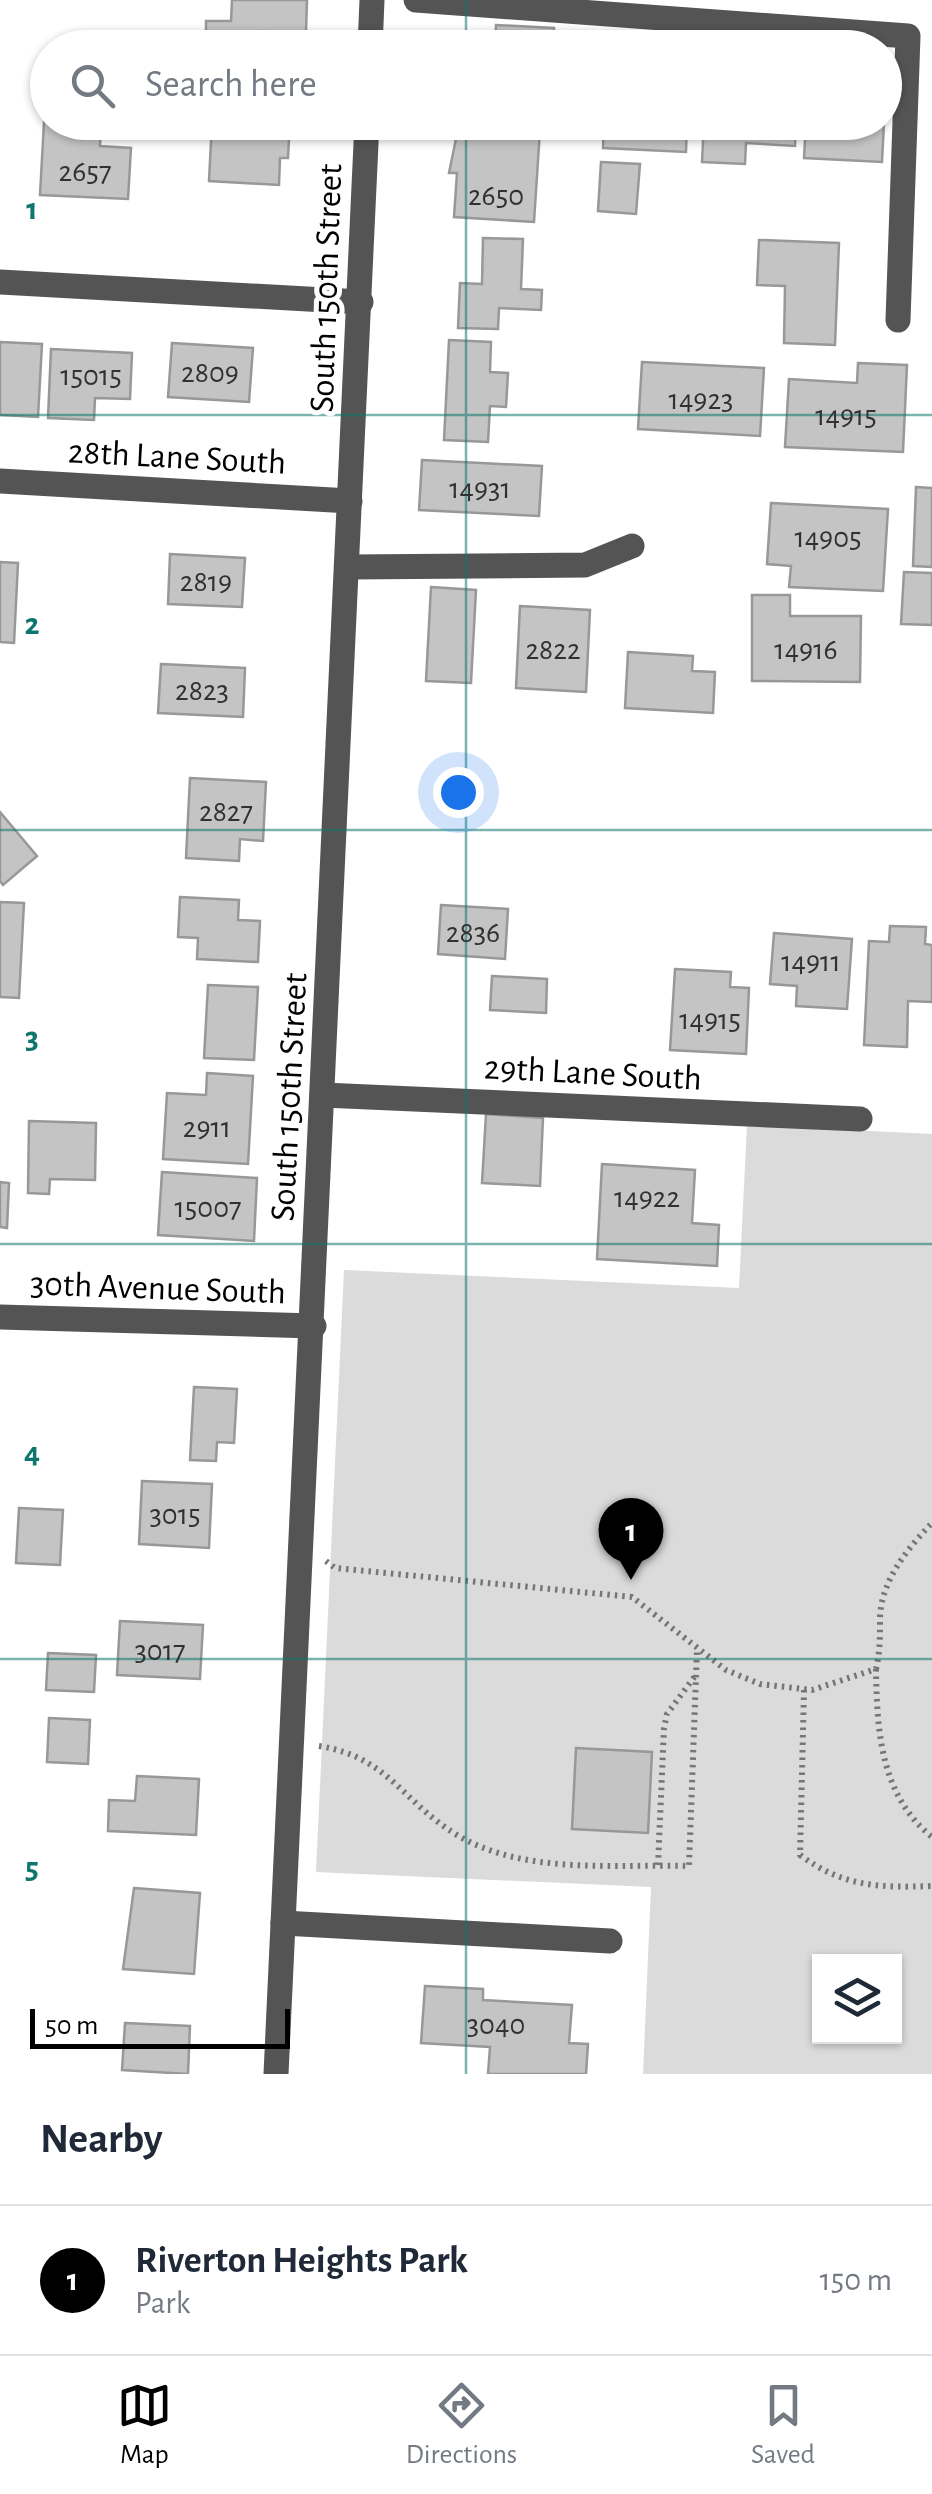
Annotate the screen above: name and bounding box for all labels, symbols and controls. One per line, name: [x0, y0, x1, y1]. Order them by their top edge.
search box: [30, 30, 902, 140]
icon: search: [65, 58, 120, 113]
text: Search here: [145, 66, 317, 104]
house number: 2657: [59, 157, 111, 187]
street label: South 150th Street: [305, 163, 348, 413]
house number: 2650: [468, 181, 524, 211]
text: 1: [26, 193, 38, 225]
house number: 2809: [181, 358, 239, 388]
house number: 15015: [60, 361, 122, 391]
house number: 14923: [669, 385, 733, 415]
house number: 14915: [815, 401, 877, 431]
street label: 28th Lane South: [67, 434, 287, 481]
house number: 14931: [449, 474, 511, 504]
house number: 14905: [794, 523, 862, 553]
house number: 2819: [180, 567, 232, 597]
text: 2: [24, 608, 40, 640]
house number: 2822: [525, 635, 581, 665]
house number: 14916: [774, 635, 838, 665]
house number: 2823: [175, 676, 229, 706]
your location: [433, 767, 484, 818]
house number: 2827: [199, 797, 253, 827]
house number: 2836: [446, 918, 500, 948]
house number: 14911: [781, 947, 841, 977]
street label: South 150th Street: [266, 972, 313, 1222]
house number: 14915: [679, 1005, 741, 1035]
text: 3: [25, 1022, 39, 1054]
street label: 29th Lane South: [483, 1050, 703, 1097]
house number: 2911: [183, 1113, 231, 1143]
house number: 14922: [614, 1183, 680, 1213]
house number: 15007: [174, 1193, 242, 1223]
street label: 30th Avenue South: [29, 1267, 287, 1310]
text: 4: [24, 1437, 40, 1469]
pin: 1: [598, 1498, 664, 1580]
house number: 3015: [149, 1500, 201, 1530]
house number: 3017: [134, 1636, 186, 1666]
text: 5: [25, 1852, 39, 1884]
map controls: [812, 1954, 902, 2044]
button: layers: [812, 1954, 902, 2044]
scale bar: [30, 2004, 290, 2048]
house number: 3040: [467, 2010, 525, 2040]
text: 50 m: [45, 2012, 99, 2040]
text: Nearby: [40, 2118, 163, 2160]
text: Riverton Heights Park: [135, 2242, 468, 2280]
text: 1: [67, 2264, 78, 2296]
text: 150 m: [820, 2264, 892, 2296]
text: Park: [135, 2287, 190, 2319]
tab: Map: [117, 2378, 172, 2472]
tab: Directions: [406, 2378, 517, 2472]
tab: Saved: [751, 2378, 815, 2472]

